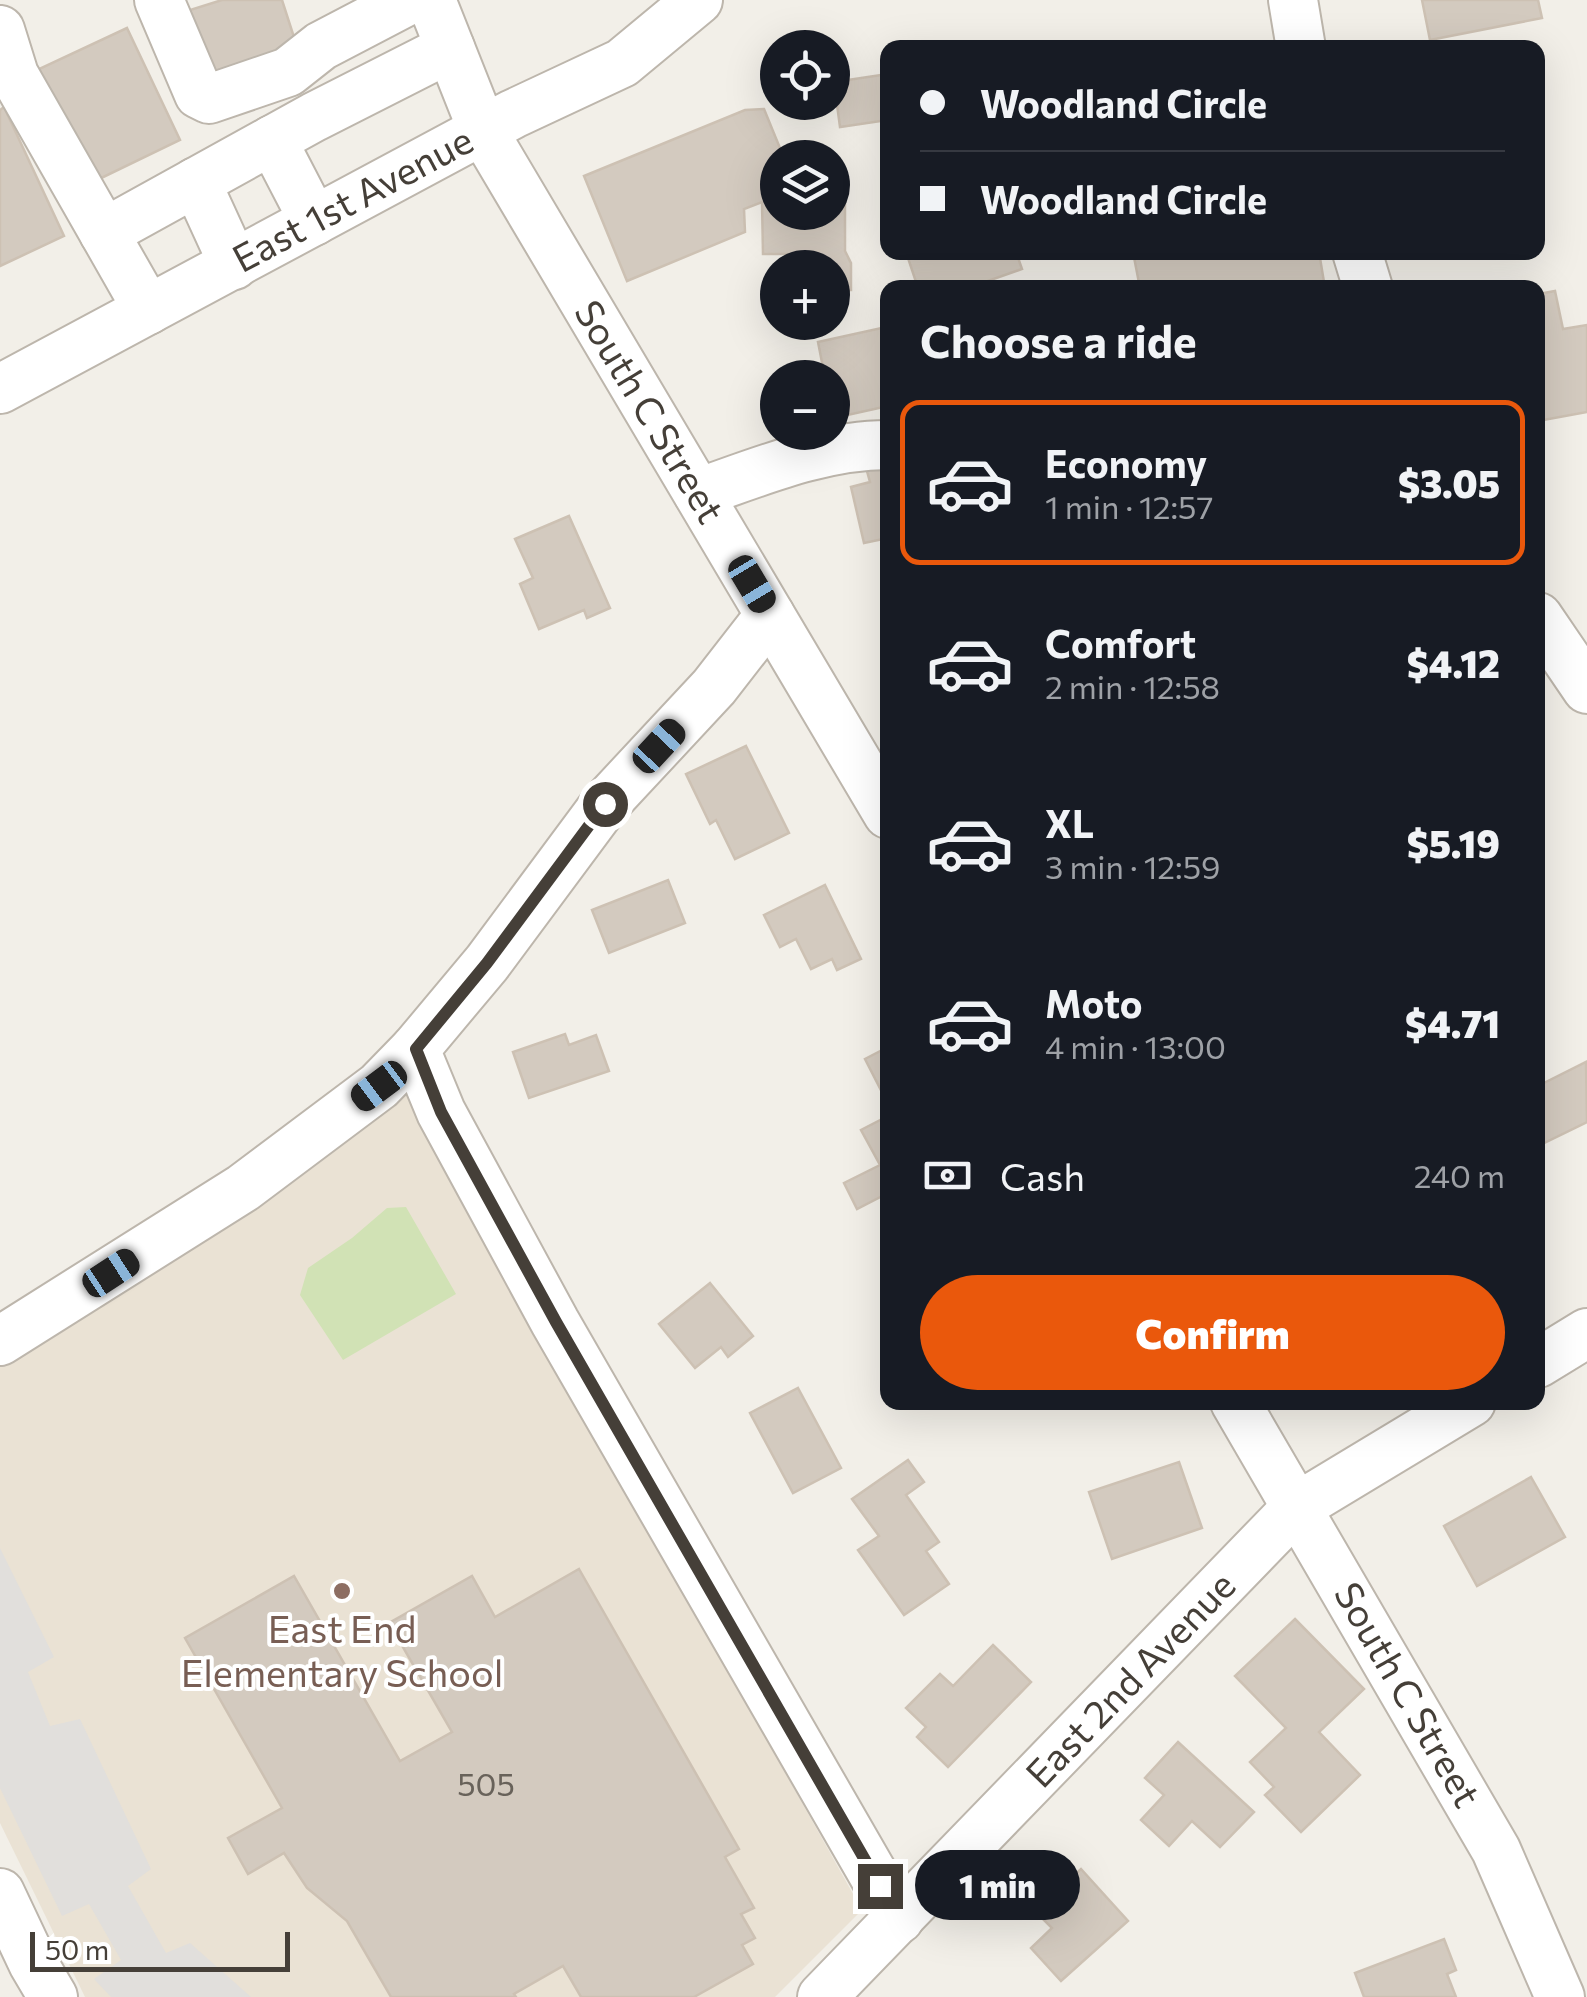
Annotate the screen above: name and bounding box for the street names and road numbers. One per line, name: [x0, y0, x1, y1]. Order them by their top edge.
street label: East 1st Avenue: [224, 115, 480, 281]
street label: South C Street: [566, 291, 736, 531]
street label: East 2nd Avenue: [1015, 1561, 1244, 1796]
street label: South C Street: [1326, 1573, 1492, 1814]

